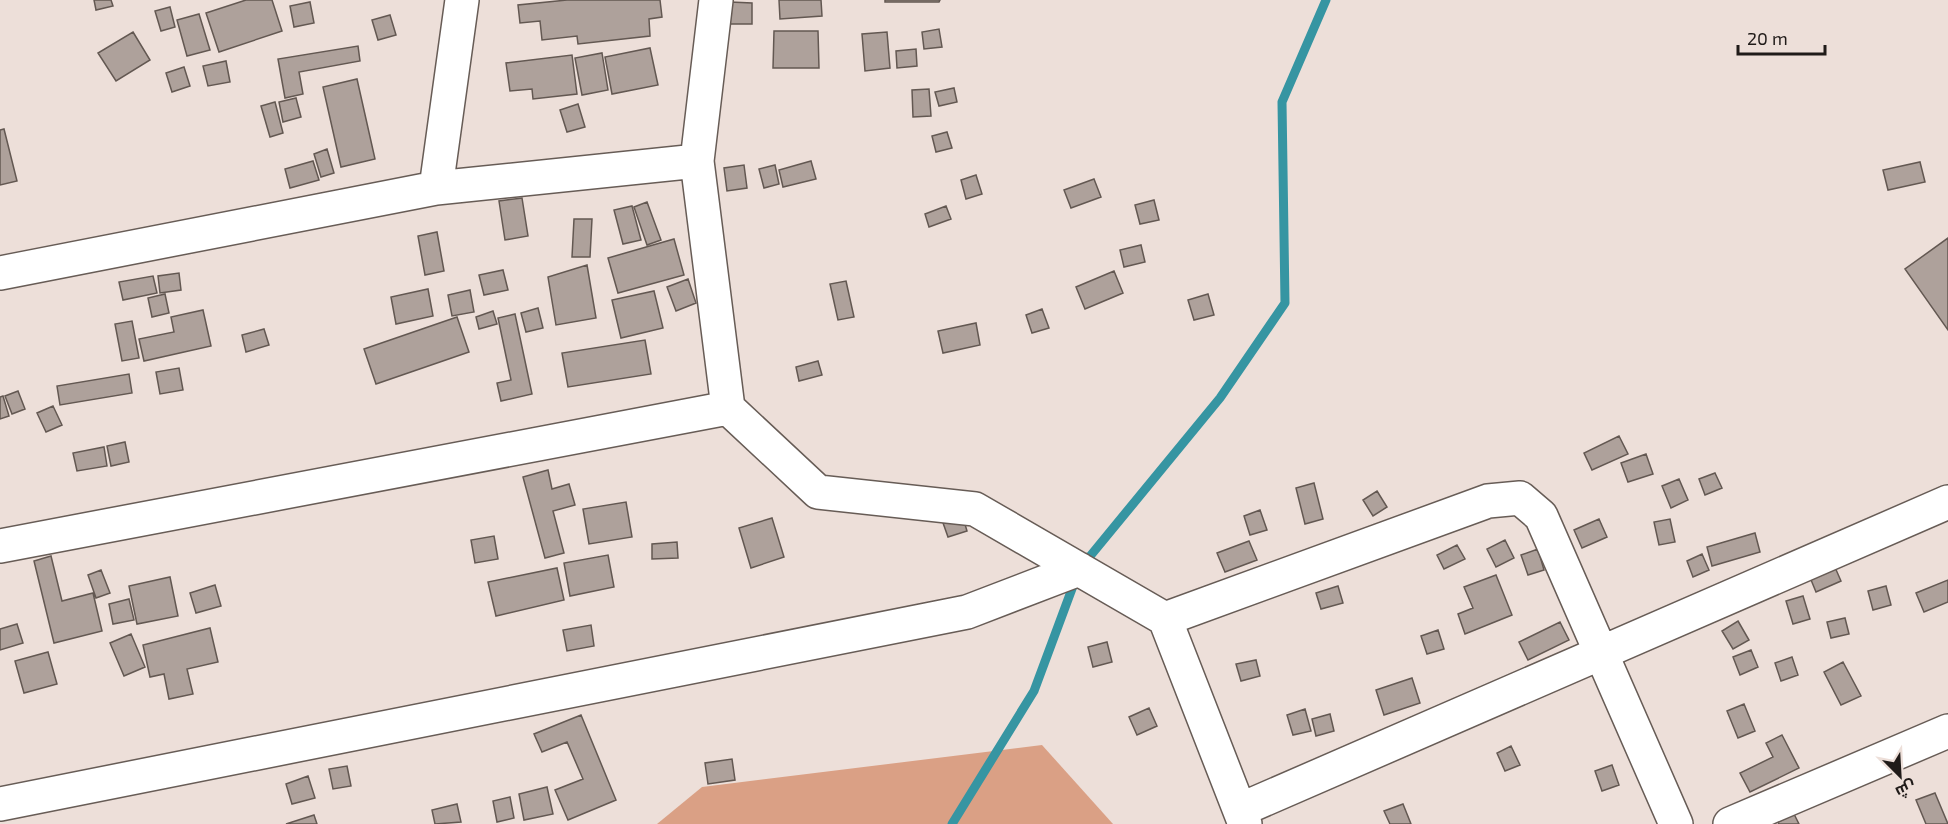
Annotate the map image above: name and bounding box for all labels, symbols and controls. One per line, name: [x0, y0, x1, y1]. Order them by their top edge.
scale bar: [1738, 18, 1825, 56]
text: 20 m: [1747, 27, 1788, 49]
north arrow: [1870, 746, 1930, 806]
text: ش: [1893, 776, 1920, 803]

